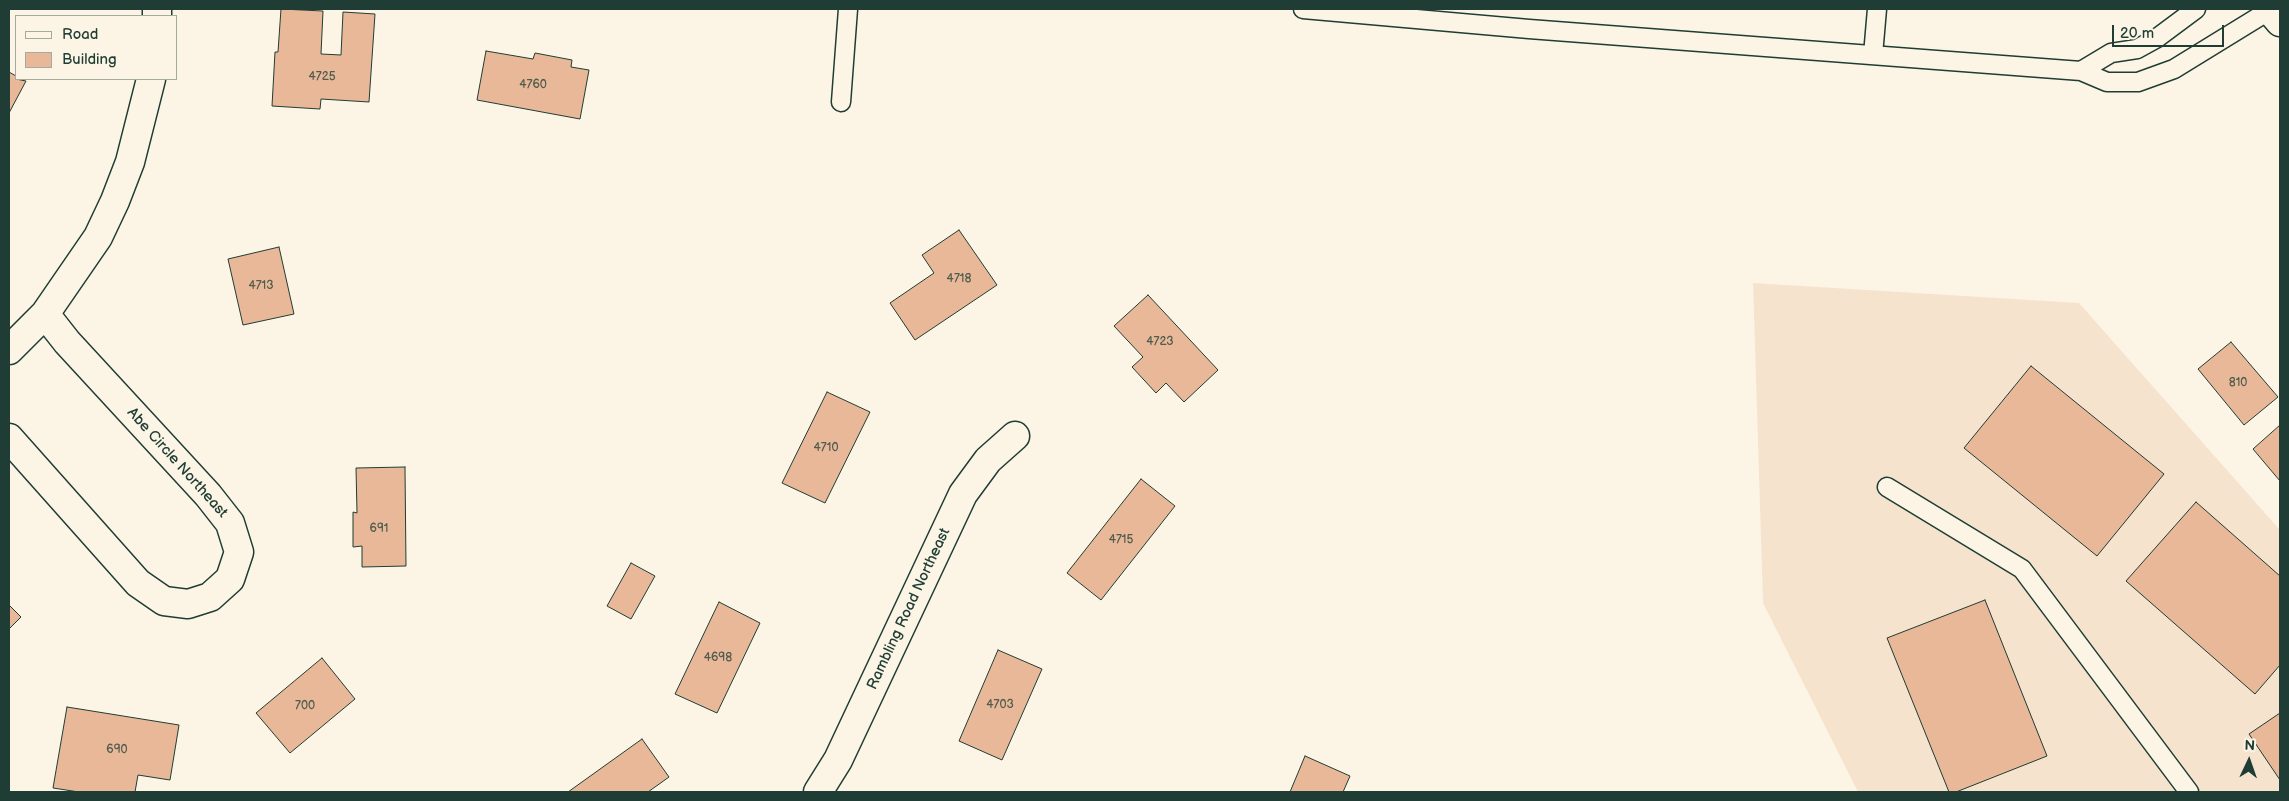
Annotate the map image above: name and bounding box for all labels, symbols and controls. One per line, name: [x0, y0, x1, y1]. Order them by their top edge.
legend: [15, 15, 178, 80]
scale bar: [2114, 15, 2226, 47]
text: 20 m: [2120, 24, 2154, 43]
text: Road: [62, 25, 98, 44]
text: Building: [62, 50, 117, 69]
house number: 4725: [308, 70, 336, 84]
house number: 4760: [519, 78, 547, 92]
house number: 4718: [947, 272, 971, 286]
house number: 4713: [248, 279, 274, 293]
house number: 4723: [1146, 335, 1174, 349]
house number: 810: [2229, 376, 2247, 390]
street label: Abe Circle Northeast: [123, 404, 231, 522]
house number: 4710: [814, 441, 838, 455]
house number: 691: [370, 522, 388, 536]
street label: Rambling Road Northeast: [864, 525, 954, 693]
house number: 4715: [1109, 533, 1133, 547]
house number: 4698: [704, 651, 732, 665]
house number: 4703: [986, 698, 1014, 712]
house number: 700: [295, 699, 315, 713]
north arrow: [2224, 736, 2274, 786]
text: N: [2244, 737, 2255, 754]
house number: 690: [106, 743, 128, 757]

